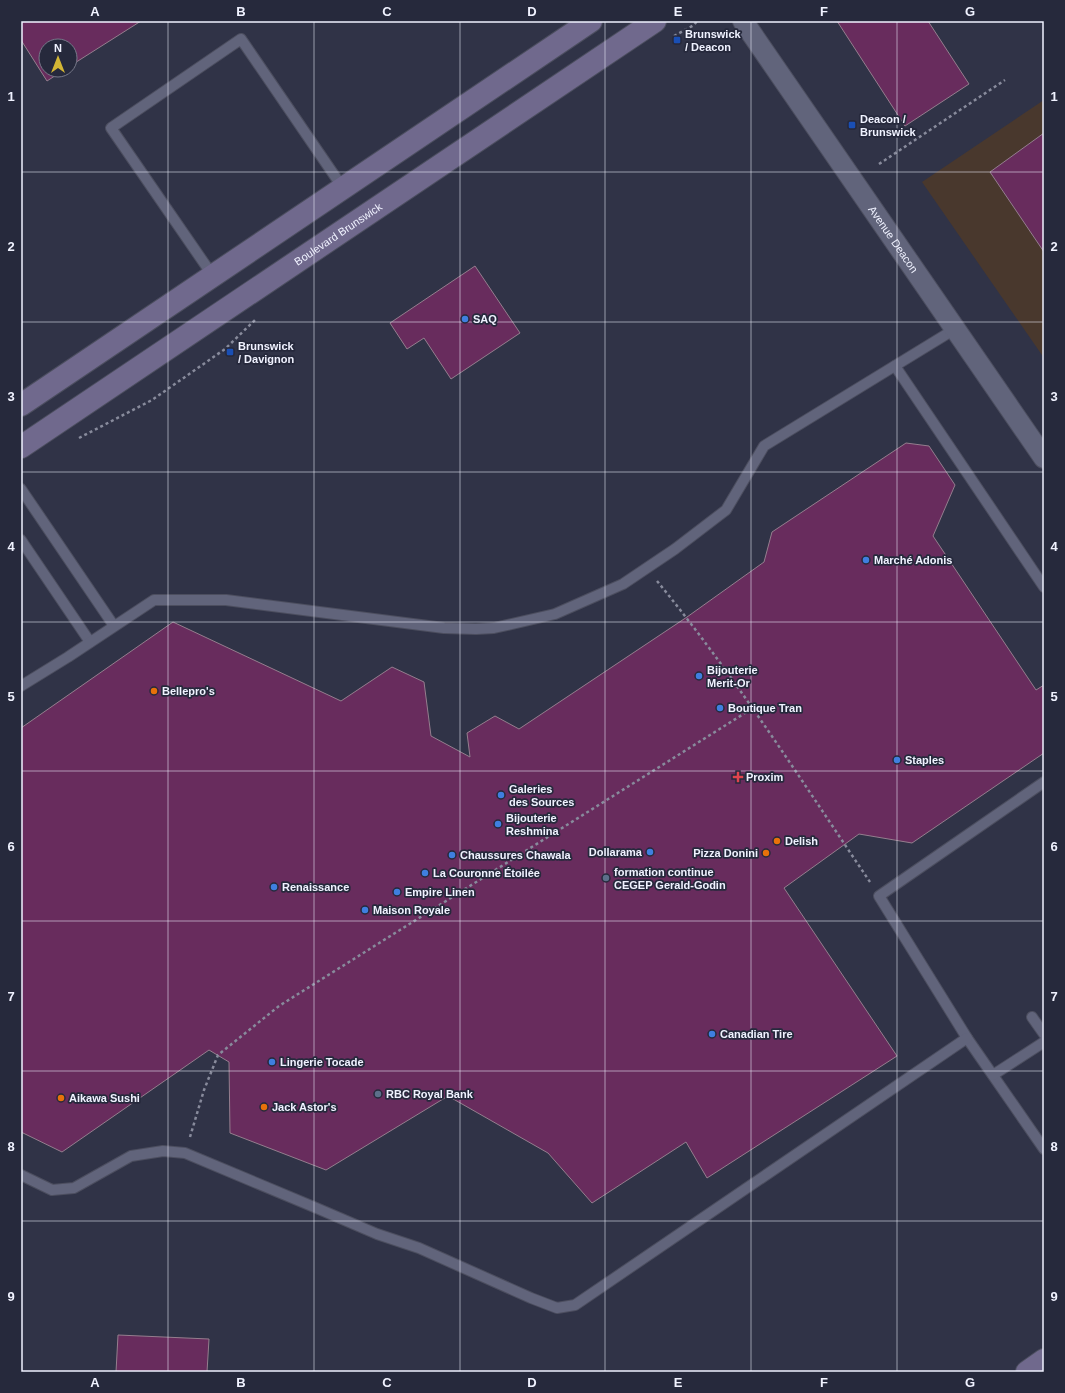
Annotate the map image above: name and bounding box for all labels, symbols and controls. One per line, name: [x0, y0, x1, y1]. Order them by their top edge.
text: A: [90, 4, 100, 19]
text: B: [236, 4, 246, 19]
text: C: [382, 4, 392, 19]
text: D: [527, 4, 537, 19]
text: E: [674, 4, 683, 19]
text: F: [820, 4, 828, 19]
text: G: [965, 4, 975, 19]
place label: Brunswick / Deacon: [685, 28, 742, 53]
marker: Brunswick / Deacon: [672, 35, 682, 45]
north arrow: [38, 38, 78, 78]
text: N: [54, 42, 62, 54]
text: 1: [7, 89, 15, 104]
text: 1: [1050, 89, 1058, 104]
place label: Deacon / Brunswick: [860, 113, 917, 138]
marker: Deacon / Brunswick: [847, 120, 857, 130]
street label: Boulevard Brunswick: [292, 200, 385, 268]
street label: Avenue Deacon: [866, 204, 920, 275]
text: 2: [7, 239, 15, 254]
text: 2: [1050, 239, 1058, 254]
place label: SAQ: [473, 313, 497, 325]
marker: SAQ: [460, 314, 470, 324]
place label: Brunswick / Davignon: [238, 340, 295, 365]
marker: Brunswick / Davignon: [225, 347, 235, 357]
text: 3: [7, 389, 15, 404]
text: 3: [1050, 389, 1058, 404]
text: 4: [7, 539, 15, 554]
text: 4: [1050, 539, 1058, 554]
place label: Marché Adonis: [874, 554, 952, 566]
marker: Marché Adonis: [861, 555, 871, 565]
place label: Bijouterie Merit-Or: [707, 664, 758, 689]
marker: Bijouterie Merit-Or: [694, 671, 704, 681]
place label: Bellepro's: [162, 685, 215, 697]
marker: Bellepro's: [149, 686, 159, 696]
text: 5: [7, 689, 15, 704]
text: 5: [1050, 689, 1058, 704]
place label: Boutique Tran: [728, 702, 802, 714]
marker: Boutique Tran: [715, 703, 725, 713]
place label: Staples: [905, 754, 944, 766]
marker: Staples: [892, 755, 902, 765]
place label: Proxim: [746, 771, 784, 783]
marker: Proxim: [733, 772, 743, 782]
place label: Galeries des Sources: [509, 783, 574, 808]
marker: Galeries des Sources: [496, 790, 506, 800]
place label: Bijouterie Reshmina: [506, 812, 559, 837]
marker: Bijouterie Reshmina: [493, 819, 503, 829]
place label: Delish: [785, 835, 818, 847]
marker: Delish: [772, 836, 782, 846]
text: 6: [7, 839, 15, 854]
text: 6: [1050, 839, 1058, 854]
place label: Dollarama: [589, 846, 643, 858]
marker: Dollarama: [645, 847, 655, 857]
place label: Pizza Donini: [693, 847, 758, 859]
marker: Pizza Donini: [761, 848, 771, 858]
place label: Chaussures Chawala: [460, 849, 572, 861]
marker: Chaussures Chawala: [447, 850, 457, 860]
place label: formation continue CEGEP Gerald-Godin: [614, 866, 726, 891]
place label: La Couronne Étoilée: [433, 867, 540, 879]
marker: La Couronne Étoilée: [420, 868, 430, 878]
marker: formation continue CEGEP Gerald-Godin: [601, 873, 611, 883]
place label: Renaissance: [282, 881, 349, 893]
marker: Renaissance: [269, 882, 279, 892]
place label: Empire Linen: [405, 886, 475, 898]
marker: Empire Linen: [392, 887, 402, 897]
place label: Maison Royale: [373, 904, 450, 916]
marker: Maison Royale: [360, 905, 370, 915]
text: 7: [7, 989, 15, 1004]
text: 7: [1050, 989, 1058, 1004]
place label: Canadian Tire: [720, 1028, 793, 1040]
marker: Canadian Tire: [707, 1029, 717, 1039]
place label: Lingerie Tocade: [280, 1056, 364, 1068]
marker: Lingerie Tocade: [267, 1057, 277, 1067]
place label: RBC Royal Bank: [386, 1088, 474, 1100]
marker: RBC Royal Bank: [373, 1089, 383, 1099]
place label: Aikawa Sushi: [69, 1092, 140, 1104]
marker: Aikawa Sushi: [56, 1093, 66, 1103]
place label: Jack Astor's: [272, 1101, 337, 1113]
marker: Jack Astor's: [259, 1102, 269, 1112]
text: 8: [7, 1139, 15, 1154]
text: 8: [1050, 1139, 1058, 1154]
text: 9: [7, 1289, 15, 1304]
text: 9: [1050, 1289, 1058, 1304]
text: A: [90, 1375, 100, 1390]
text: B: [236, 1375, 246, 1390]
text: C: [382, 1375, 392, 1390]
text: D: [527, 1375, 537, 1390]
text: E: [674, 1375, 683, 1390]
text: F: [820, 1375, 828, 1390]
text: G: [965, 1375, 975, 1390]

